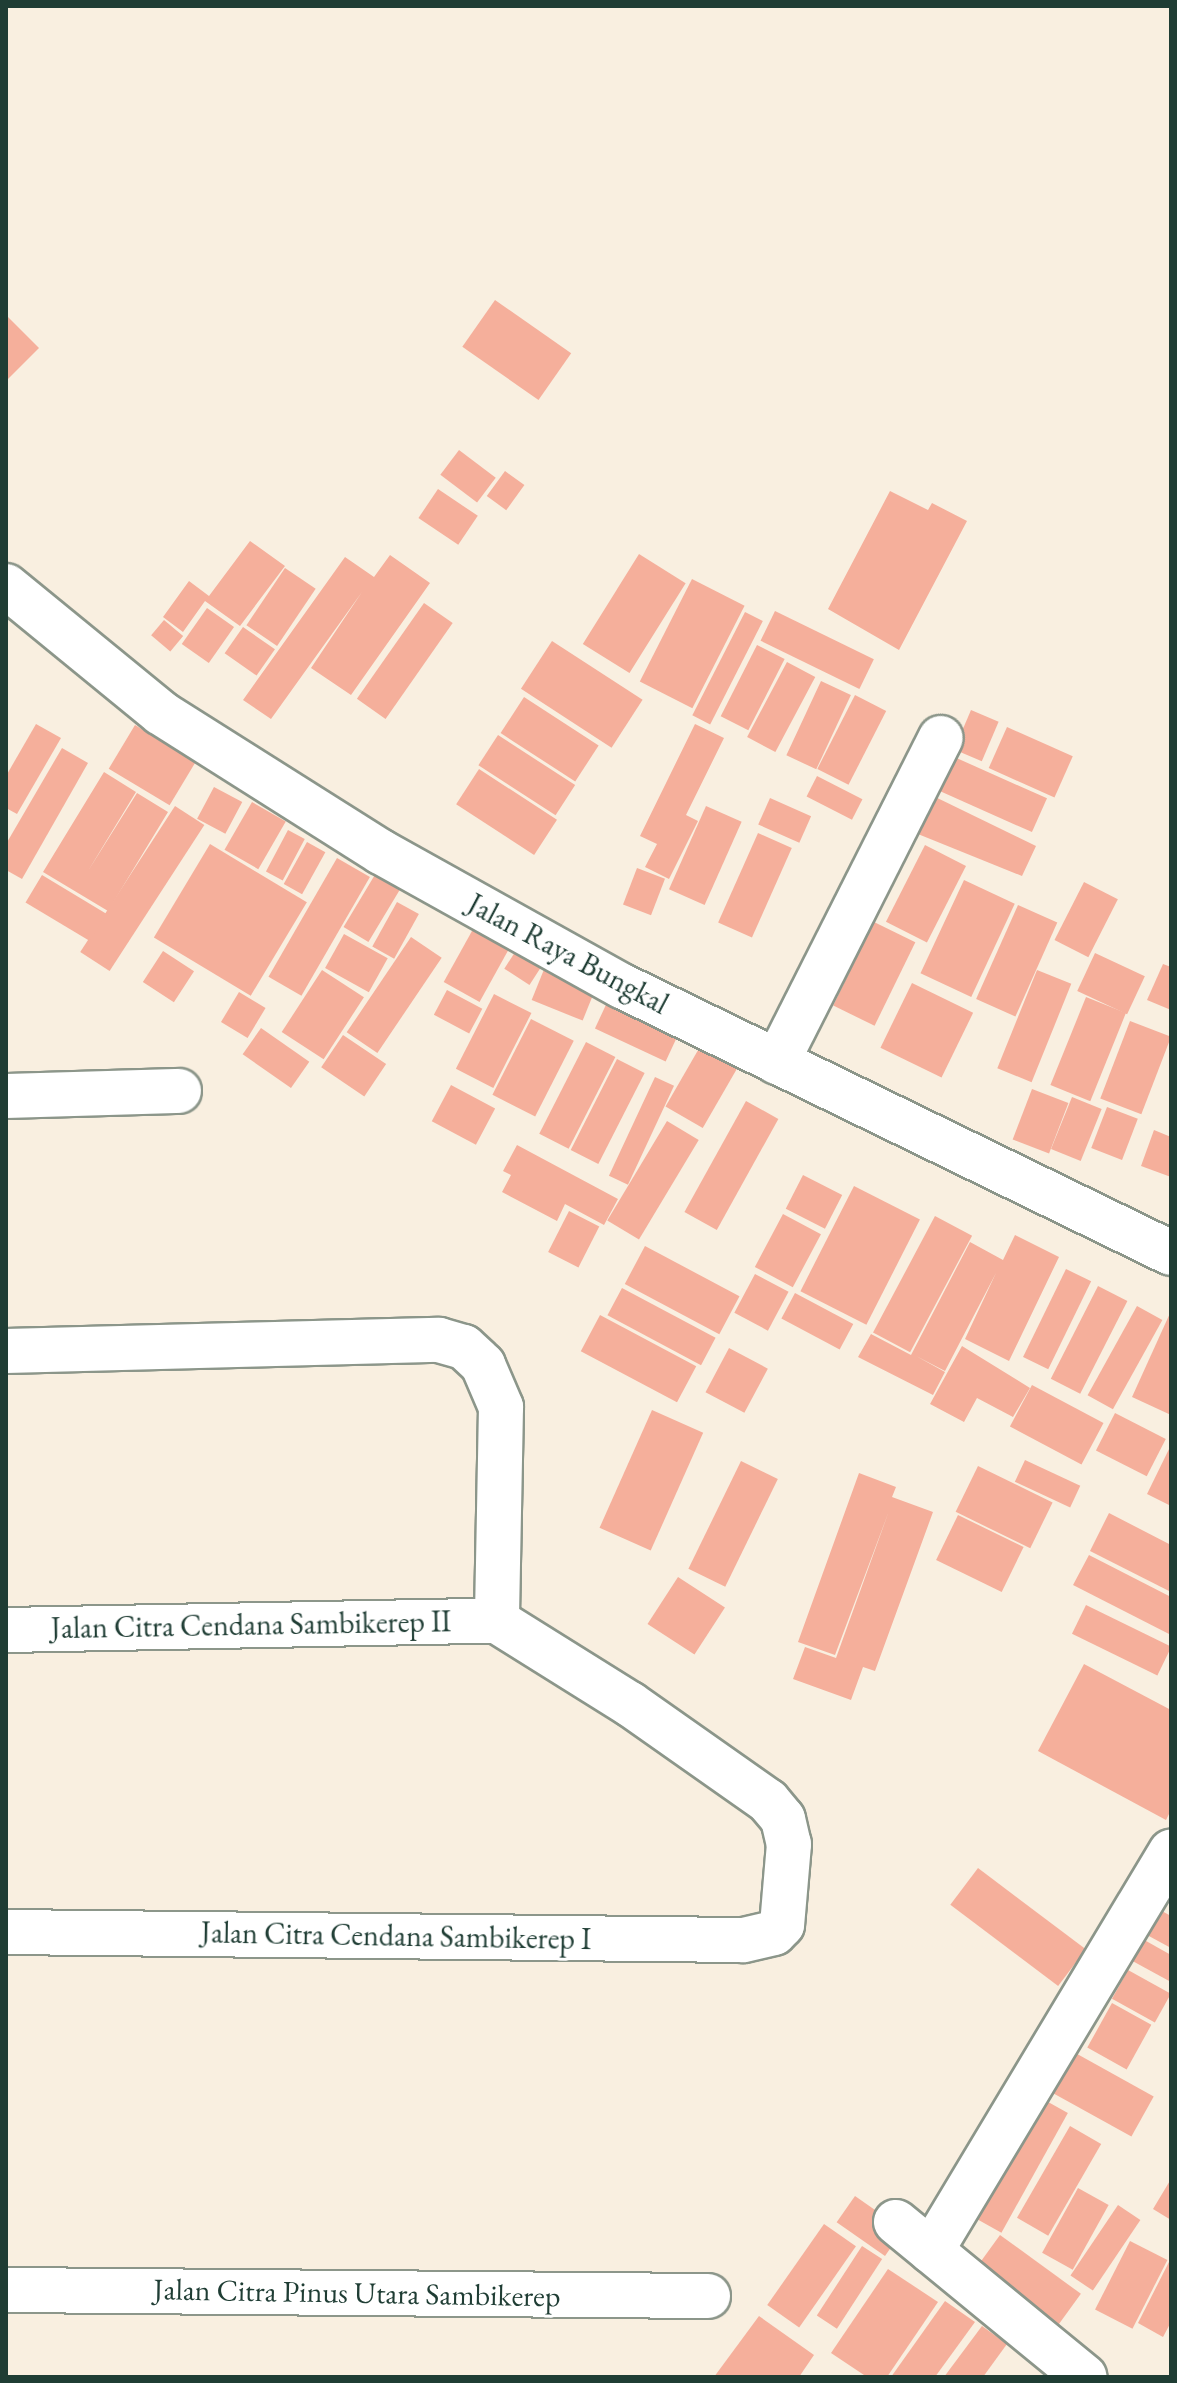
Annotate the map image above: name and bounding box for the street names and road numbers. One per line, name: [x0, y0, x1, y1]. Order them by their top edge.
street label: Jalan Raya Bungkal: [461, 886, 675, 1022]
street label: Jalan Citra Cendana Sambikerep II: [50, 1604, 452, 1646]
street label: Jalan Citra Cendana Sambikerep I: [201, 1915, 591, 1957]
street label: Jalan Citra Pinus Utara Sambikerep: [153, 2271, 561, 2315]

